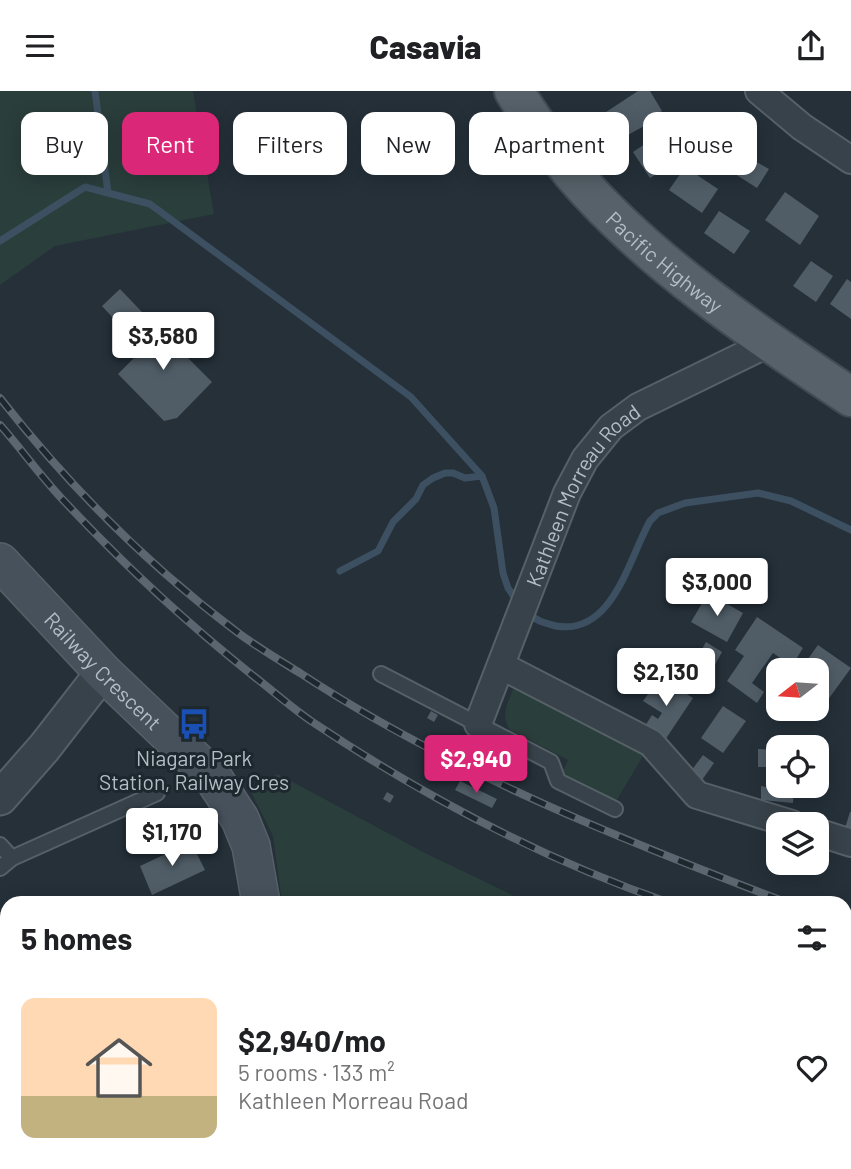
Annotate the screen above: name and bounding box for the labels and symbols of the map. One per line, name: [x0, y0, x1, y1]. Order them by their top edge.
street label: Pacific Highway: [602, 205, 728, 317]
pin: $3,580: [106, 313, 220, 372]
street label: Kathleen Morreau Road: [520, 398, 644, 590]
pin: $3,000: [660, 559, 774, 618]
street label: Railway Crescent: [40, 606, 167, 734]
pin: $2,130: [609, 649, 723, 708]
north arrow: [766, 658, 830, 721]
bus stop icon: Niagara Park Station, Railway Cres: [177, 707, 211, 741]
pin: $2,940: [419, 735, 533, 795]
place label: Niagara Park Station, Railway Cres: [99, 745, 289, 794]
pin: $1,170: [115, 809, 229, 868]

